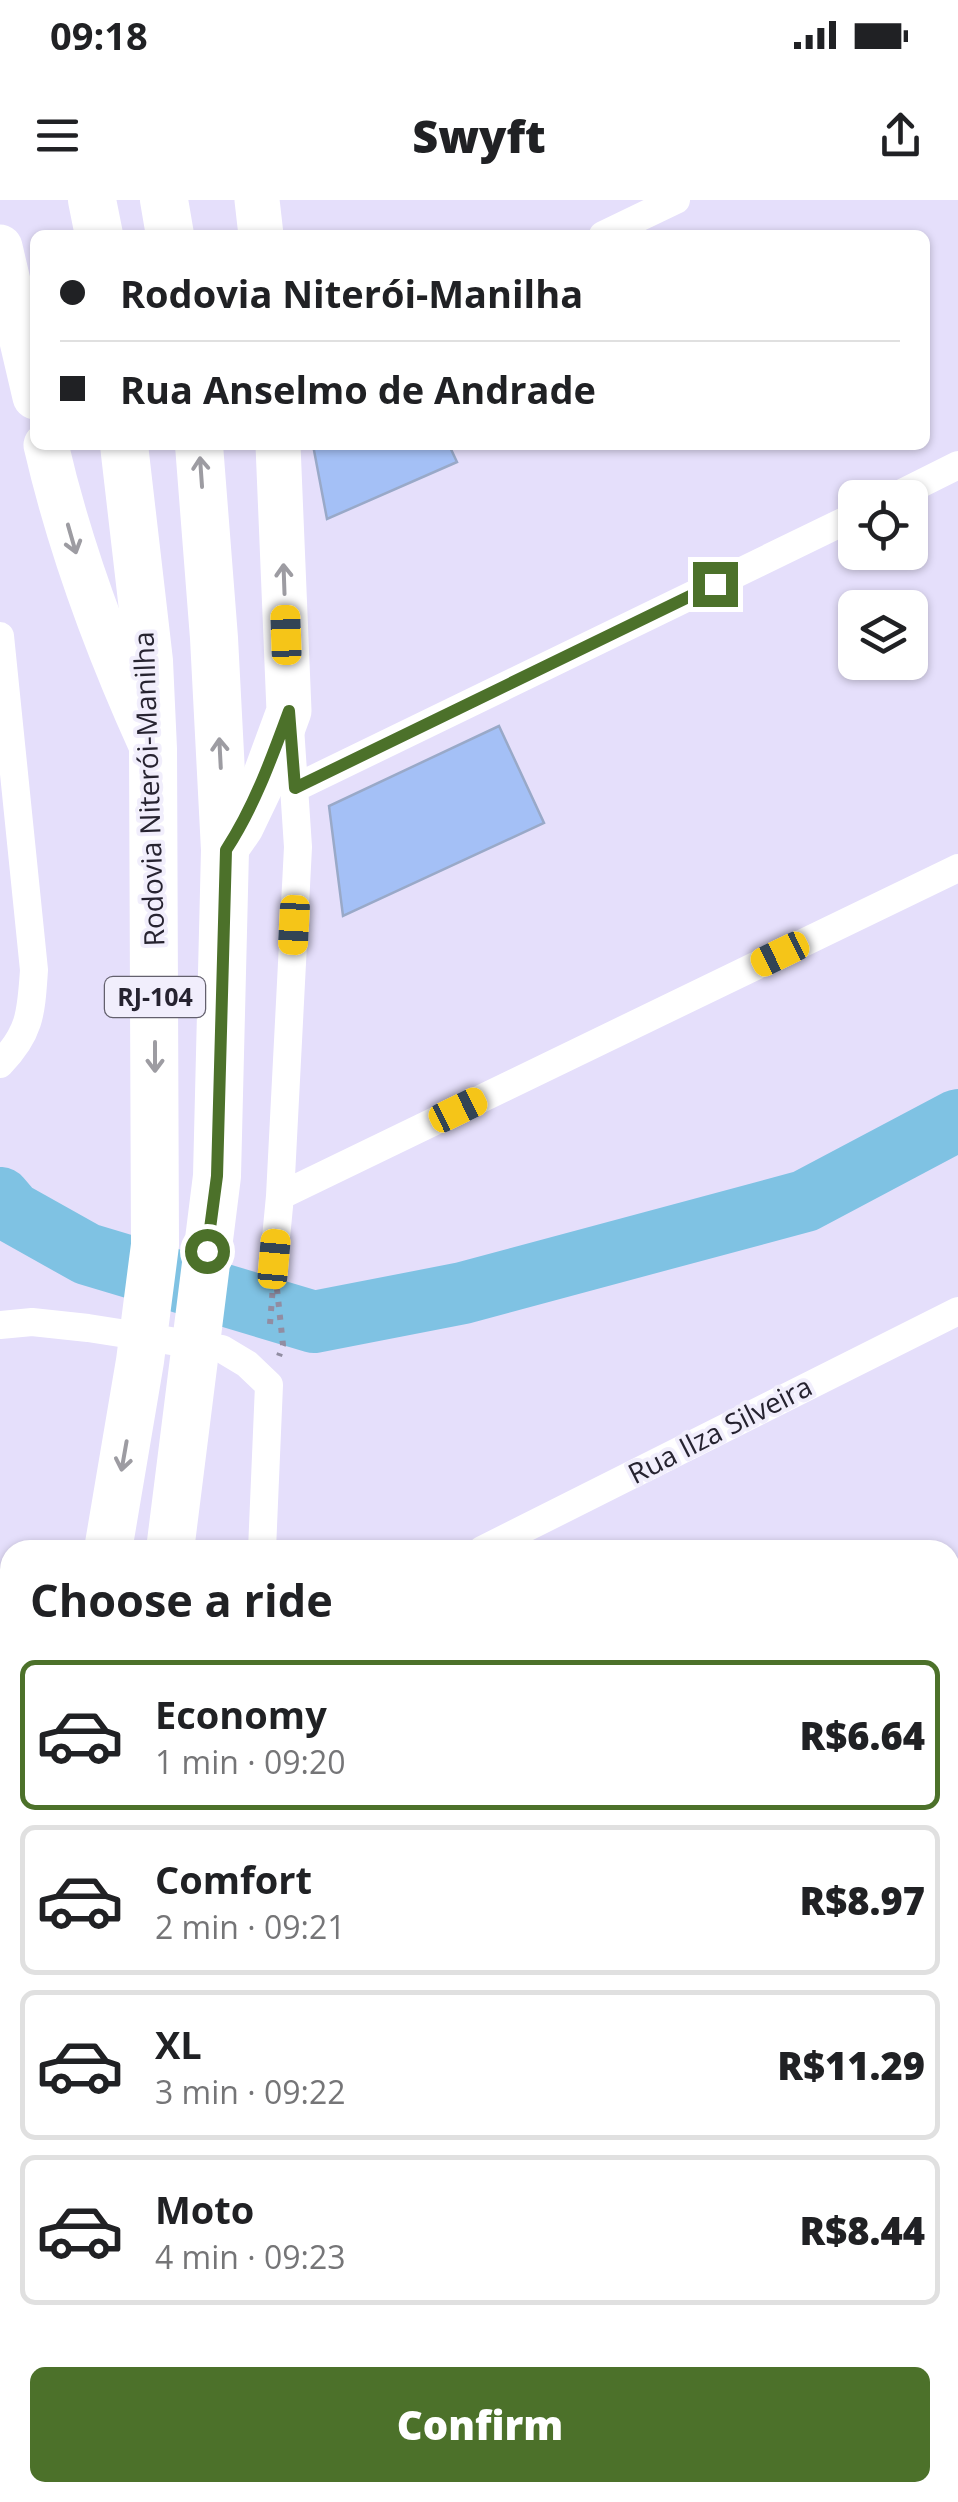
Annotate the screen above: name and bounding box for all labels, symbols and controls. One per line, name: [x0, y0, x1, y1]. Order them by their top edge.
text: 09:18: [50, 9, 148, 61]
text: Swyft: [412, 105, 546, 166]
icon: menu: [30, 108, 85, 163]
icon: share: [873, 108, 928, 163]
text: Rodovia Niterói-Manilha: [120, 267, 583, 319]
text: Rua Anselmo de Andrade: [120, 363, 596, 415]
one-way arrow: [192, 456, 211, 488]
map controls: [838, 480, 928, 680]
button: locate: [838, 480, 928, 570]
one-way arrow: [63, 523, 82, 554]
route end: [693, 562, 738, 607]
one-way arrow: [274, 563, 293, 595]
button: layers: [838, 590, 928, 680]
car: [270, 604, 302, 666]
street label: Rodovia Niterói-Manilha: [124, 631, 172, 947]
one-way arrow: [210, 738, 229, 770]
car: [277, 894, 311, 956]
car: [746, 927, 814, 981]
road number: RJ-104: [105, 977, 205, 1017]
one-way arrow: [146, 1040, 164, 1072]
car: [424, 1083, 492, 1137]
car: [256, 1228, 292, 1290]
route start: [185, 1229, 230, 1274]
street label: Rua Ilza Silveira: [621, 1366, 818, 1492]
one-way arrow: [114, 1439, 133, 1471]
text: Choose a ride: [30, 1569, 333, 1630]
text: Economy: [155, 1688, 327, 1740]
icon: car: [35, 1690, 125, 1780]
text: R$6.64: [800, 1709, 925, 1761]
text: 1 min · 09:20: [155, 1740, 346, 1783]
text: Comfort: [155, 1853, 312, 1905]
icon: car: [35, 1855, 125, 1945]
text: R$8.97: [800, 1874, 925, 1926]
text: 2 min · 09:21: [155, 1905, 346, 1948]
text: XL: [155, 2018, 202, 2070]
icon: car: [35, 2020, 125, 2110]
text: R$11.29: [777, 2039, 925, 2091]
text: 3 min · 09:22: [155, 2070, 346, 2113]
text: Moto: [155, 2183, 254, 2235]
icon: car: [35, 2185, 125, 2275]
text: R$8.44: [800, 2204, 925, 2256]
text: 4 min · 09:23: [155, 2235, 346, 2278]
button: Confirm: [30, 2367, 930, 2482]

